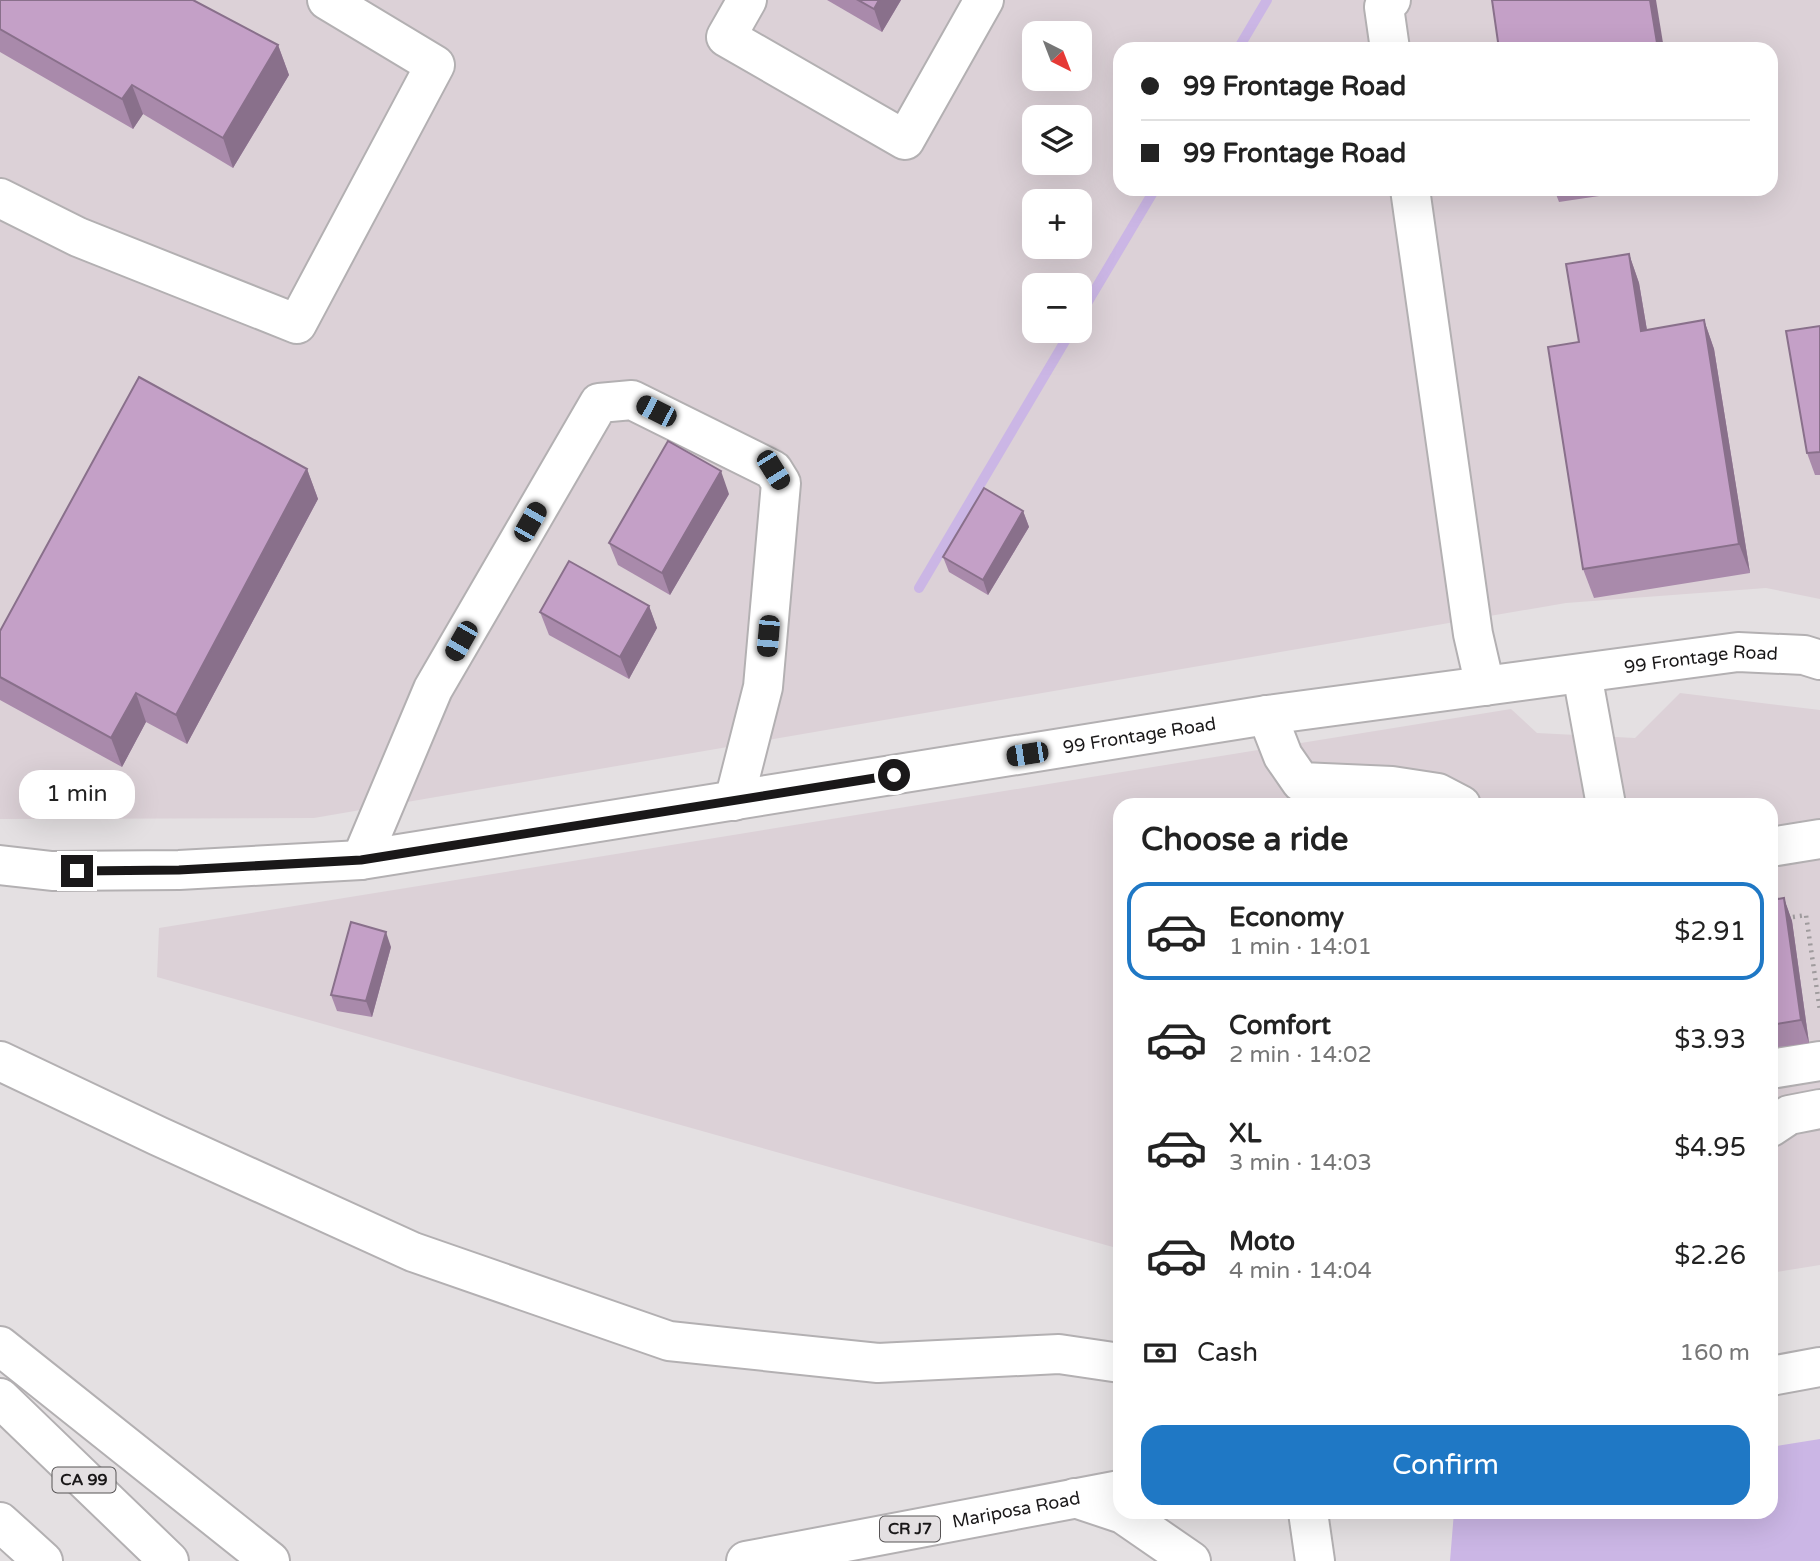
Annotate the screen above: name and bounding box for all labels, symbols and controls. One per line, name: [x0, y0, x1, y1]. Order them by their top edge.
north arrow: [1022, 21, 1092, 91]
map controls: [1022, 21, 1092, 343]
text: 99 Frontage Road: [1183, 71, 1406, 102]
button: layers: [1022, 105, 1092, 175]
text: 99 Frontage Road: [1183, 138, 1406, 169]
button: +: [1022, 189, 1092, 259]
button: −: [1022, 273, 1092, 343]
car: [633, 392, 680, 430]
car: [753, 447, 794, 493]
car: [511, 499, 550, 545]
car: [756, 614, 781, 658]
car: [442, 618, 481, 664]
street label: 99 Frontage Road: [1623, 641, 1778, 678]
street label: 99 Frontage Road: [1061, 712, 1218, 758]
car: [1005, 740, 1050, 768]
route start: [878, 759, 910, 791]
callout: 1 min: [19, 770, 135, 818]
text: 1 min: [46, 780, 108, 808]
text: Choose a ride: [1141, 821, 1348, 859]
route end: [61, 855, 93, 887]
icon: car: [1145, 900, 1208, 963]
text: Economy: [1229, 902, 1344, 933]
text: $2.91: [1674, 916, 1746, 947]
text: 1 min · 14:01: [1229, 933, 1372, 961]
icon: car: [1145, 1008, 1208, 1071]
text: Comfort: [1229, 1010, 1331, 1041]
text: $3.93: [1674, 1024, 1746, 1055]
text: 2 min · 14:02: [1229, 1041, 1372, 1069]
icon: car: [1145, 1116, 1208, 1179]
text: XL: [1229, 1118, 1261, 1149]
text: $4.95: [1674, 1132, 1746, 1163]
text: 3 min · 14:03: [1229, 1149, 1372, 1177]
icon: car: [1145, 1224, 1208, 1287]
text: Moto: [1229, 1226, 1295, 1257]
text: $2.26: [1674, 1240, 1746, 1271]
text: 4 min · 14:04: [1229, 1257, 1372, 1285]
icon: cash: [1141, 1334, 1179, 1372]
text: Cash: [1197, 1337, 1258, 1368]
text: 160 m: [1680, 1339, 1750, 1367]
button: Confirm: [1141, 1425, 1750, 1505]
road number: CA 99: [52, 1468, 116, 1492]
street label: Mariposa Road: [950, 1487, 1082, 1533]
road number: CR J7: [880, 1516, 940, 1541]

